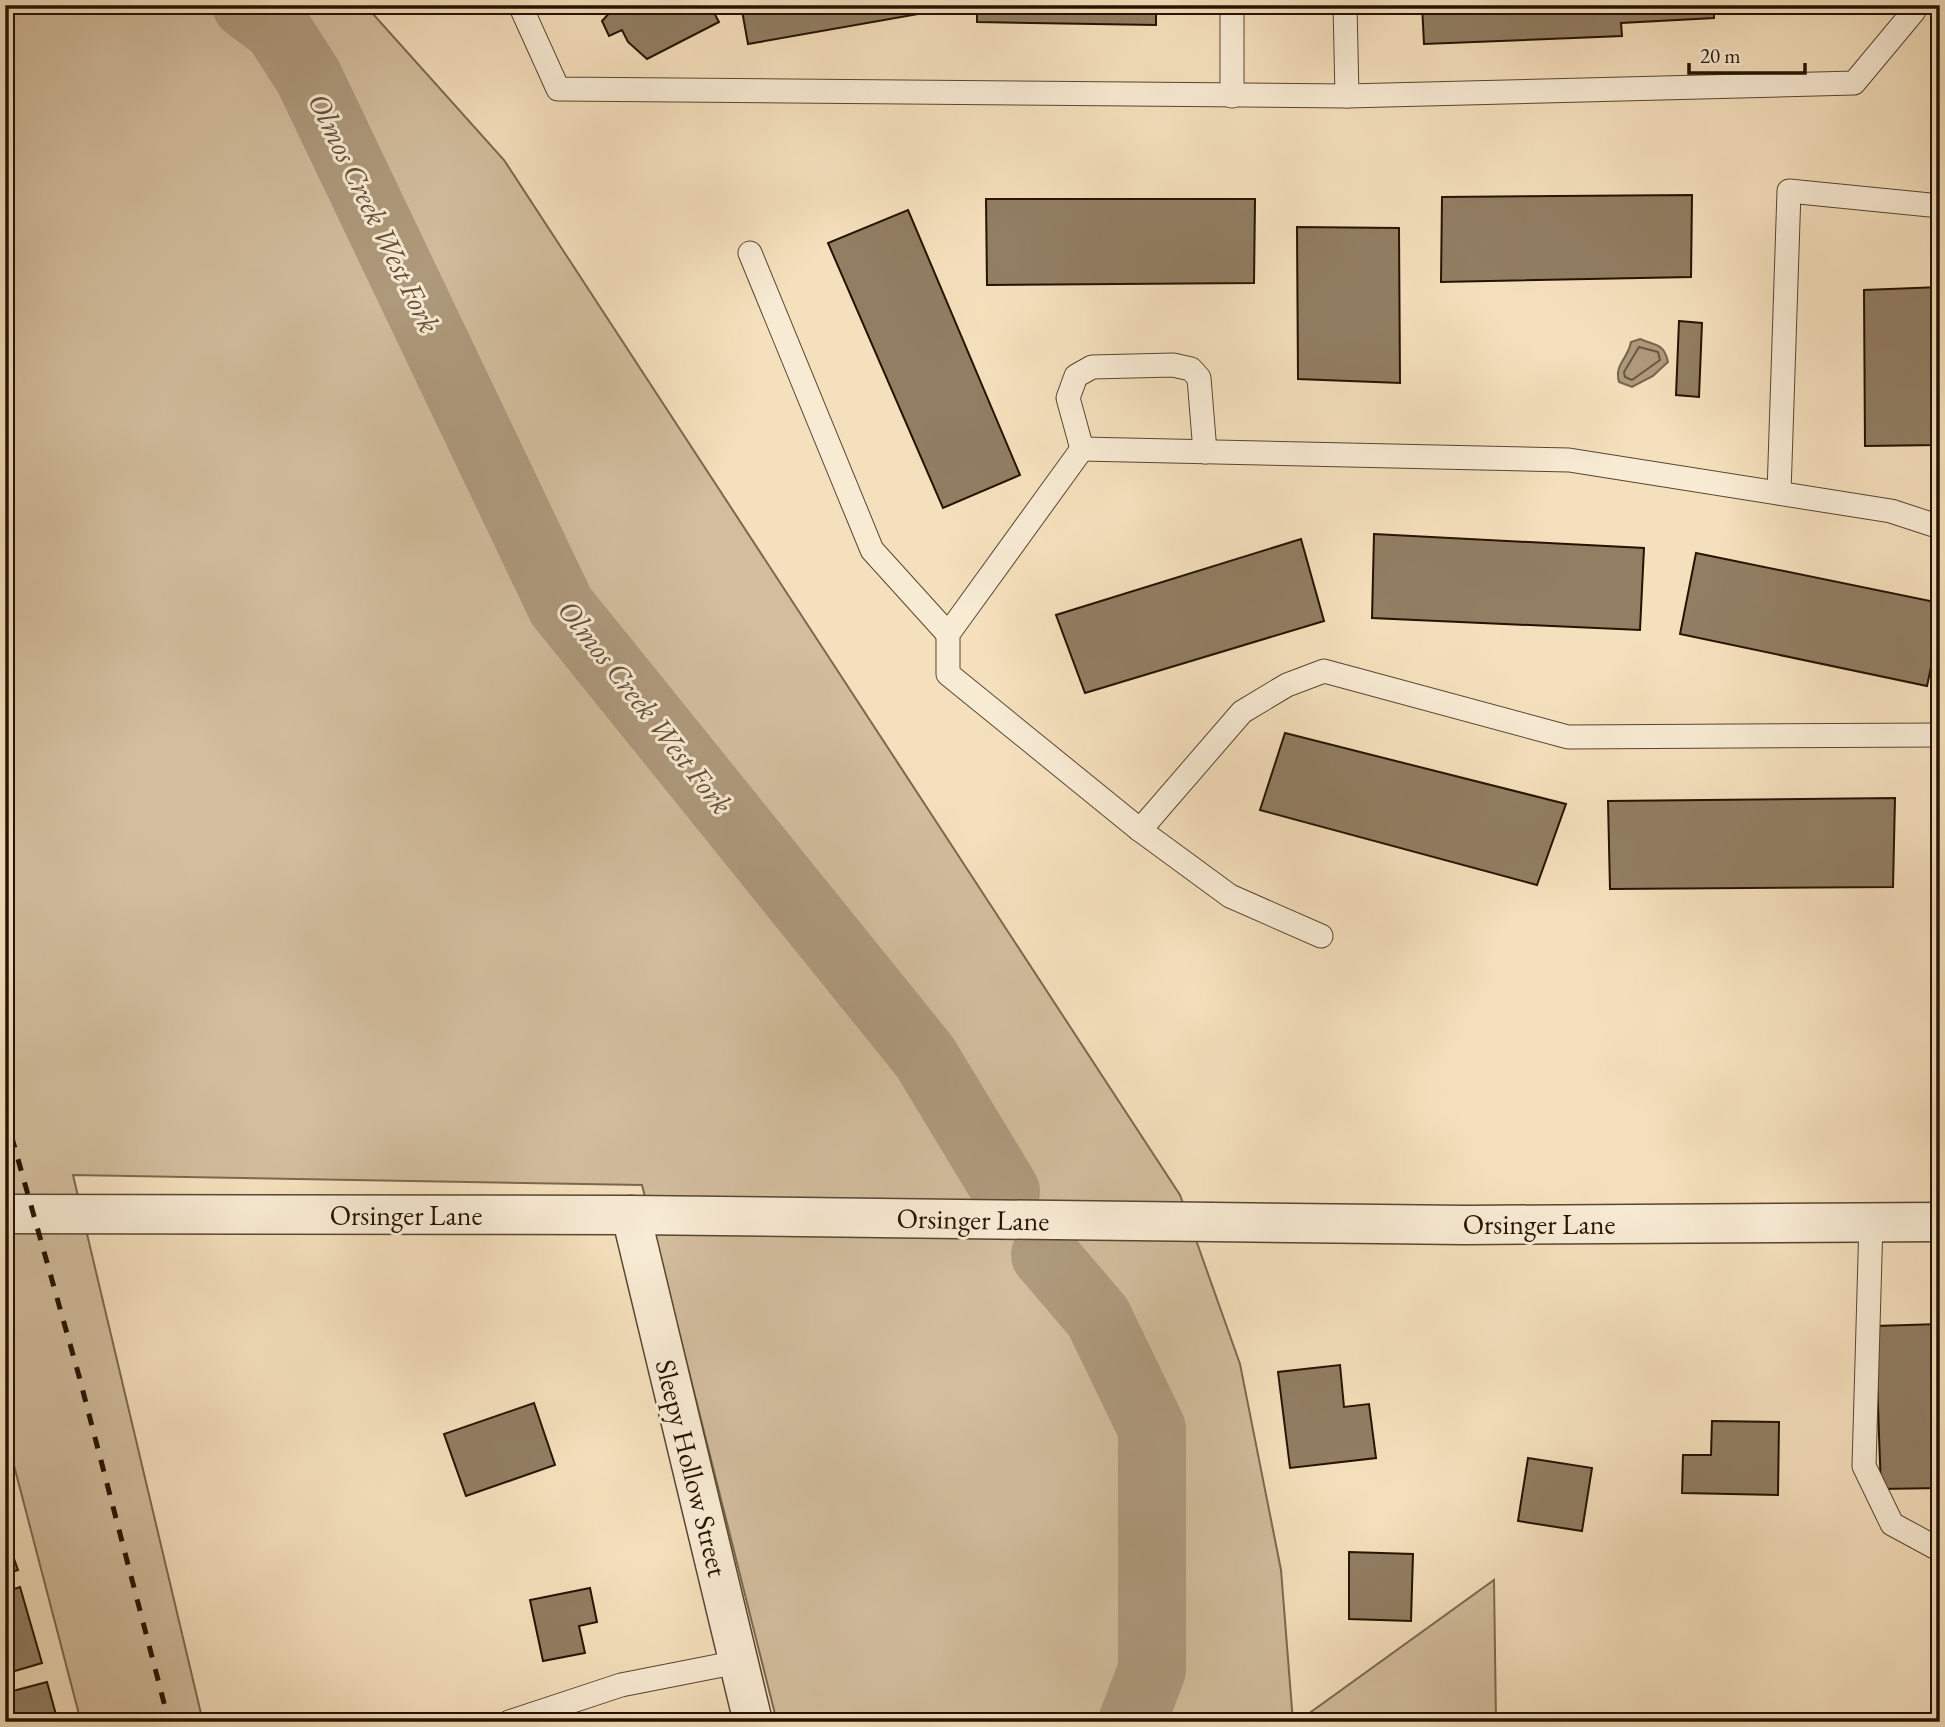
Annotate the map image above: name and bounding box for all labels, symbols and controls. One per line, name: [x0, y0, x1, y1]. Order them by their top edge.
scale bar: [1689, 32, 1805, 76]
text: 20 m: [1700, 42, 1741, 69]
water label: Olmos Creek West Fork: [299, 86, 450, 339]
water label: Olmos Creek West Fork: [549, 591, 742, 822]
street label: Orsinger Lane: [330, 1197, 482, 1233]
street label: Orsinger Lane: [896, 1200, 1050, 1238]
street label: Orsinger Lane: [1463, 1206, 1615, 1242]
street label: Sleepy Hollow Street: [648, 1356, 736, 1580]

